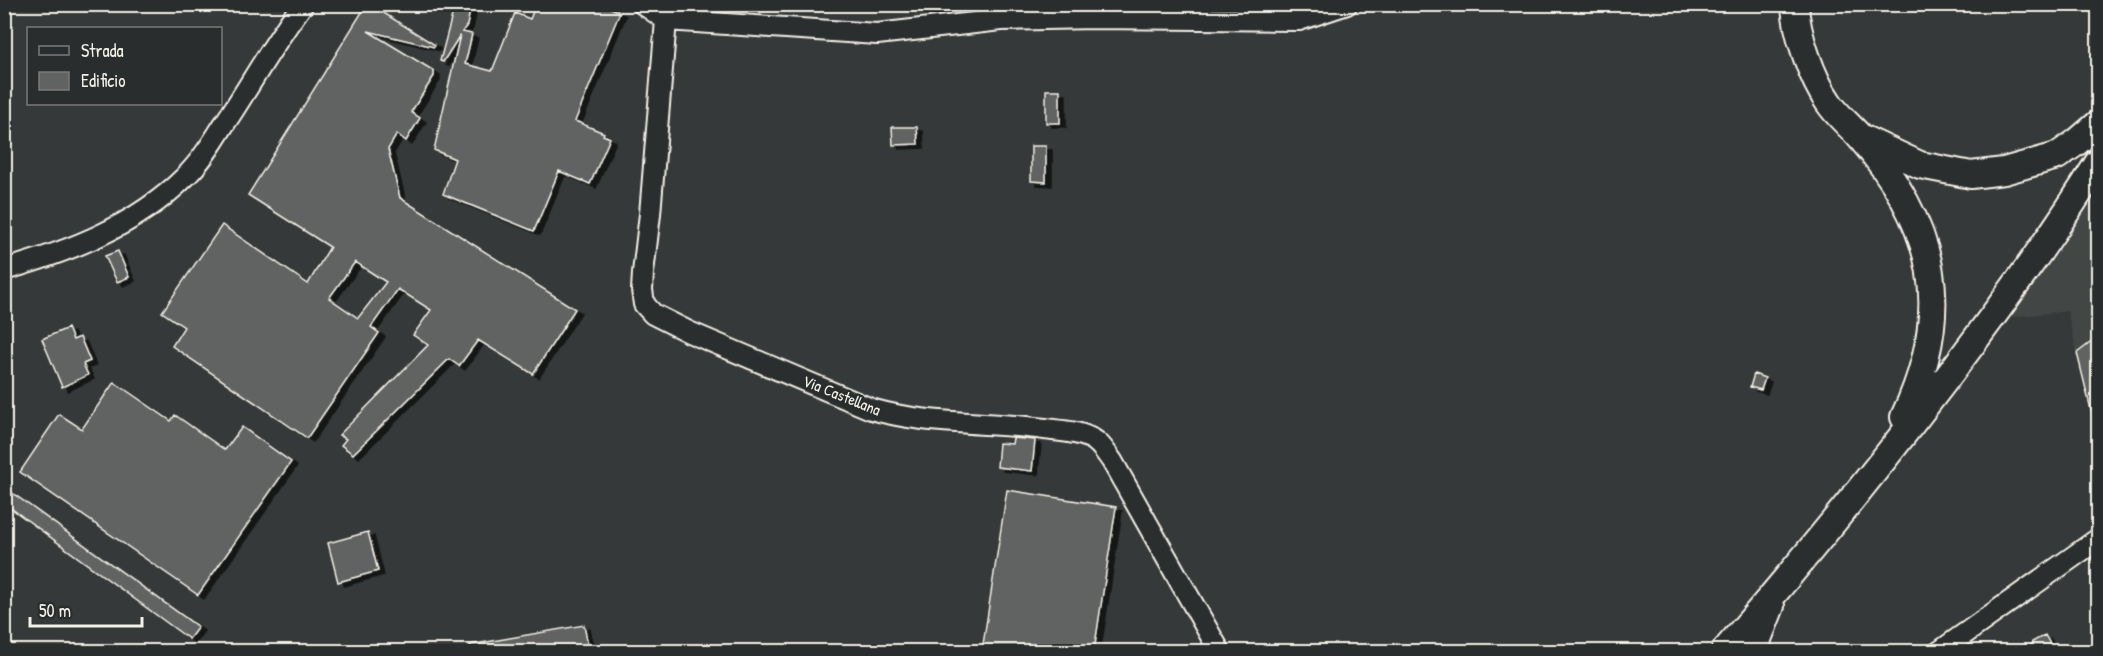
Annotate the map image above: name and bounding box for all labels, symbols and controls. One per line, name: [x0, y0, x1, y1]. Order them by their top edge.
legend: [27, 27, 222, 105]
text: Strada: [81, 38, 124, 63]
text: Edificio: [81, 68, 125, 93]
street label: Via Castellana: [800, 369, 884, 421]
scale bar: [30, 590, 142, 628]
text: 50 m: [39, 598, 71, 623]

